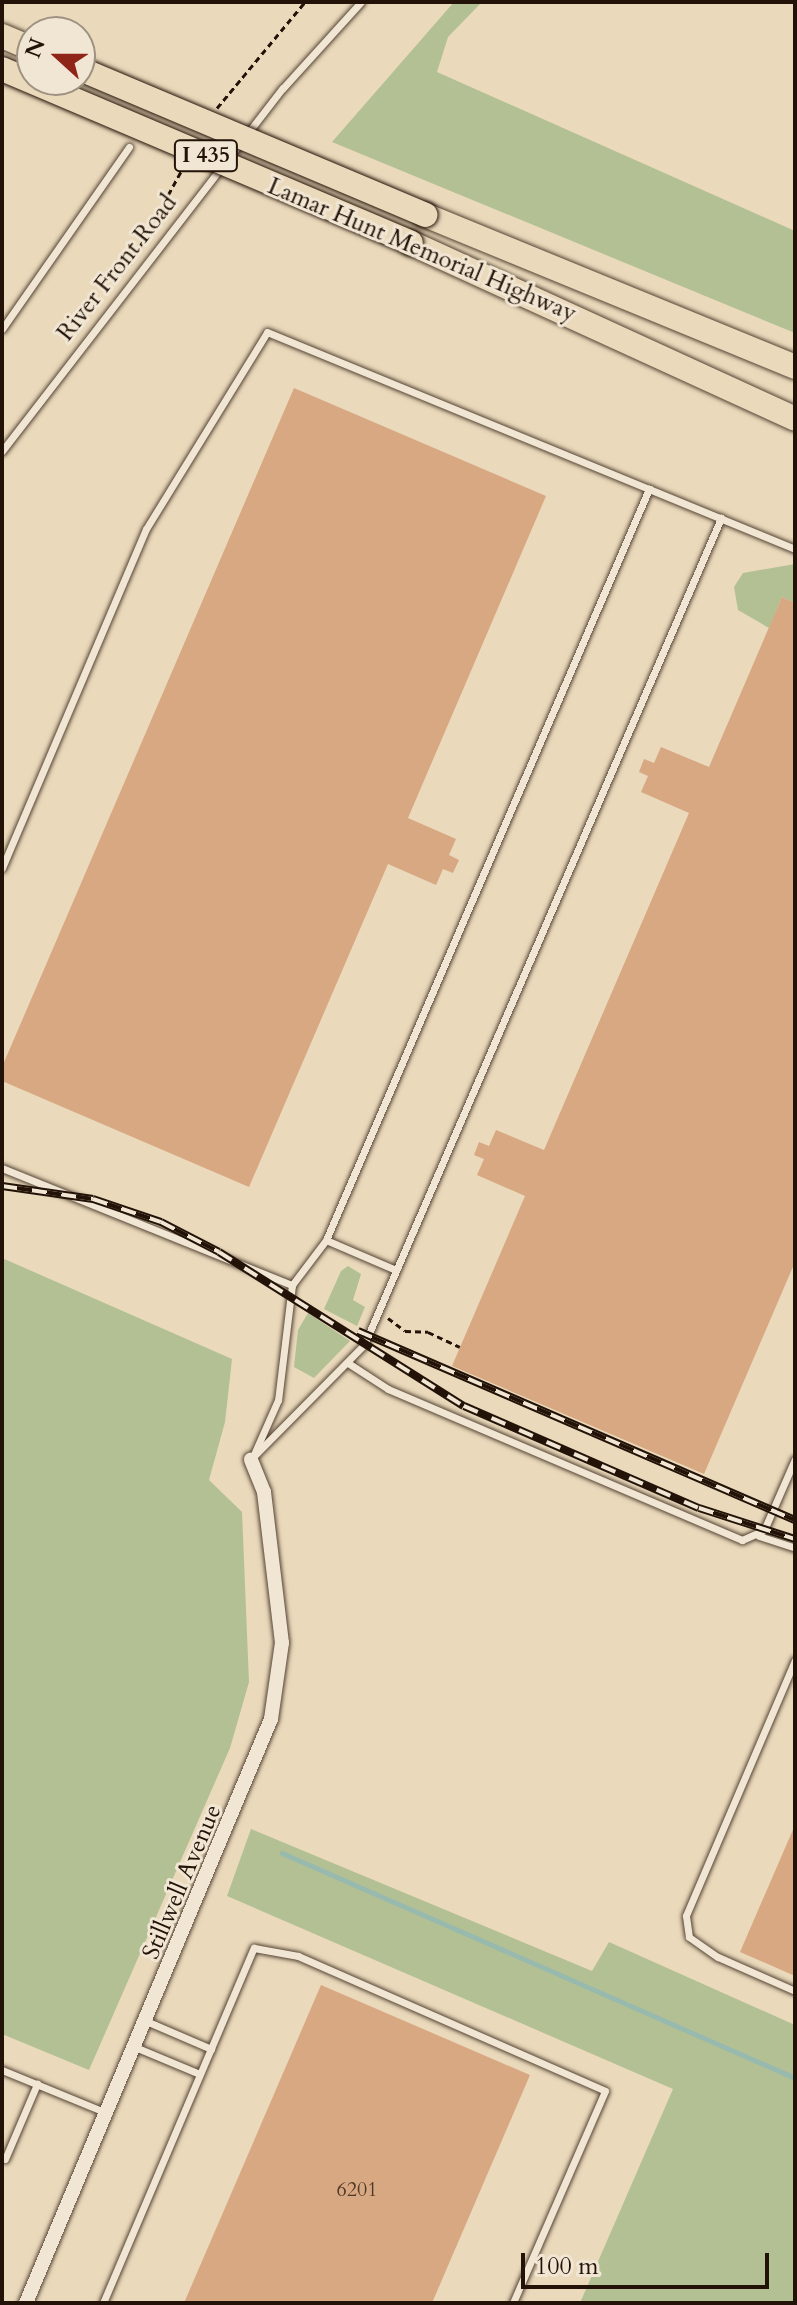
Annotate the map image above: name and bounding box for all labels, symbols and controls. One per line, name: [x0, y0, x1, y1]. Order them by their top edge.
north arrow: [16, 16, 96, 96]
text: N: [18, 34, 53, 62]
road number: I 435: [172, 138, 240, 174]
street label: Lamar Hunt Memorial Highway: [263, 172, 581, 328]
street label: River Front Road: [51, 189, 183, 347]
street label: Stillwell Avenue: [136, 1800, 228, 1964]
house number: 6201: [337, 2177, 377, 2201]
scale bar: [525, 2237, 773, 2287]
text: 100 m: [535, 2250, 599, 2283]

